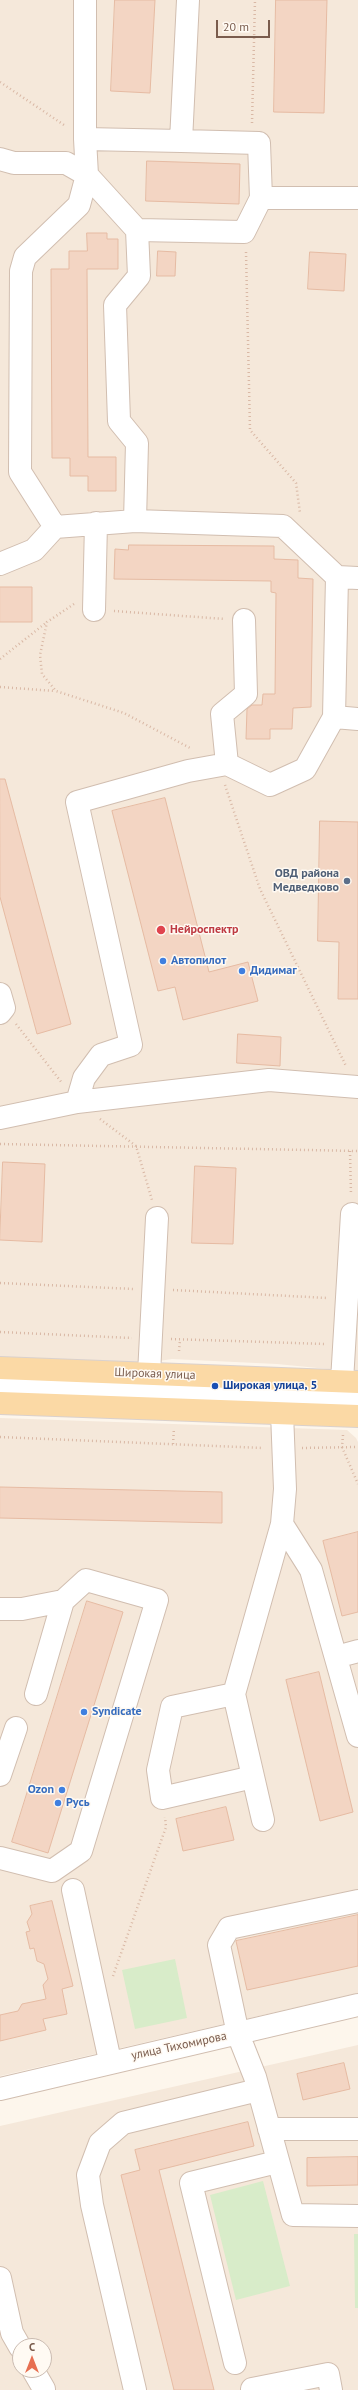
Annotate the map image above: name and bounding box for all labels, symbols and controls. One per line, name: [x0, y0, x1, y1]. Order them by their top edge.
scale bar: [218, 12, 272, 38]
text: 20 m: [223, 19, 249, 34]
place label: ОВД района Медведково: [273, 867, 339, 895]
marker: ОВД района Медведково: [342, 876, 352, 886]
place label: Нейроcпектр: [170, 923, 238, 937]
marker: Нейроcпектр: [155, 924, 167, 936]
place label: Автопилот: [171, 954, 226, 968]
marker: Автопилот: [158, 956, 168, 966]
place label: Дидимаг: [250, 964, 297, 978]
marker: Дидимаг: [237, 966, 247, 976]
street label: Широкая улица: [114, 1365, 196, 1383]
place label: Широкая улица, 5: [223, 1379, 317, 1393]
marker: Широкая улица, 5: [210, 1381, 220, 1391]
place label: Syndicate: [92, 1705, 142, 1719]
marker: Syndicate: [79, 1707, 89, 1717]
place label: Ozon: [28, 1783, 54, 1797]
marker: Ozon: [57, 1785, 67, 1795]
place label: Русь: [66, 1796, 90, 1810]
marker: Русь: [53, 1798, 63, 1808]
street label: улица Тихомирова: [130, 2029, 228, 2063]
north arrow: [12, 2338, 52, 2378]
text: С: [29, 2340, 35, 2354]

